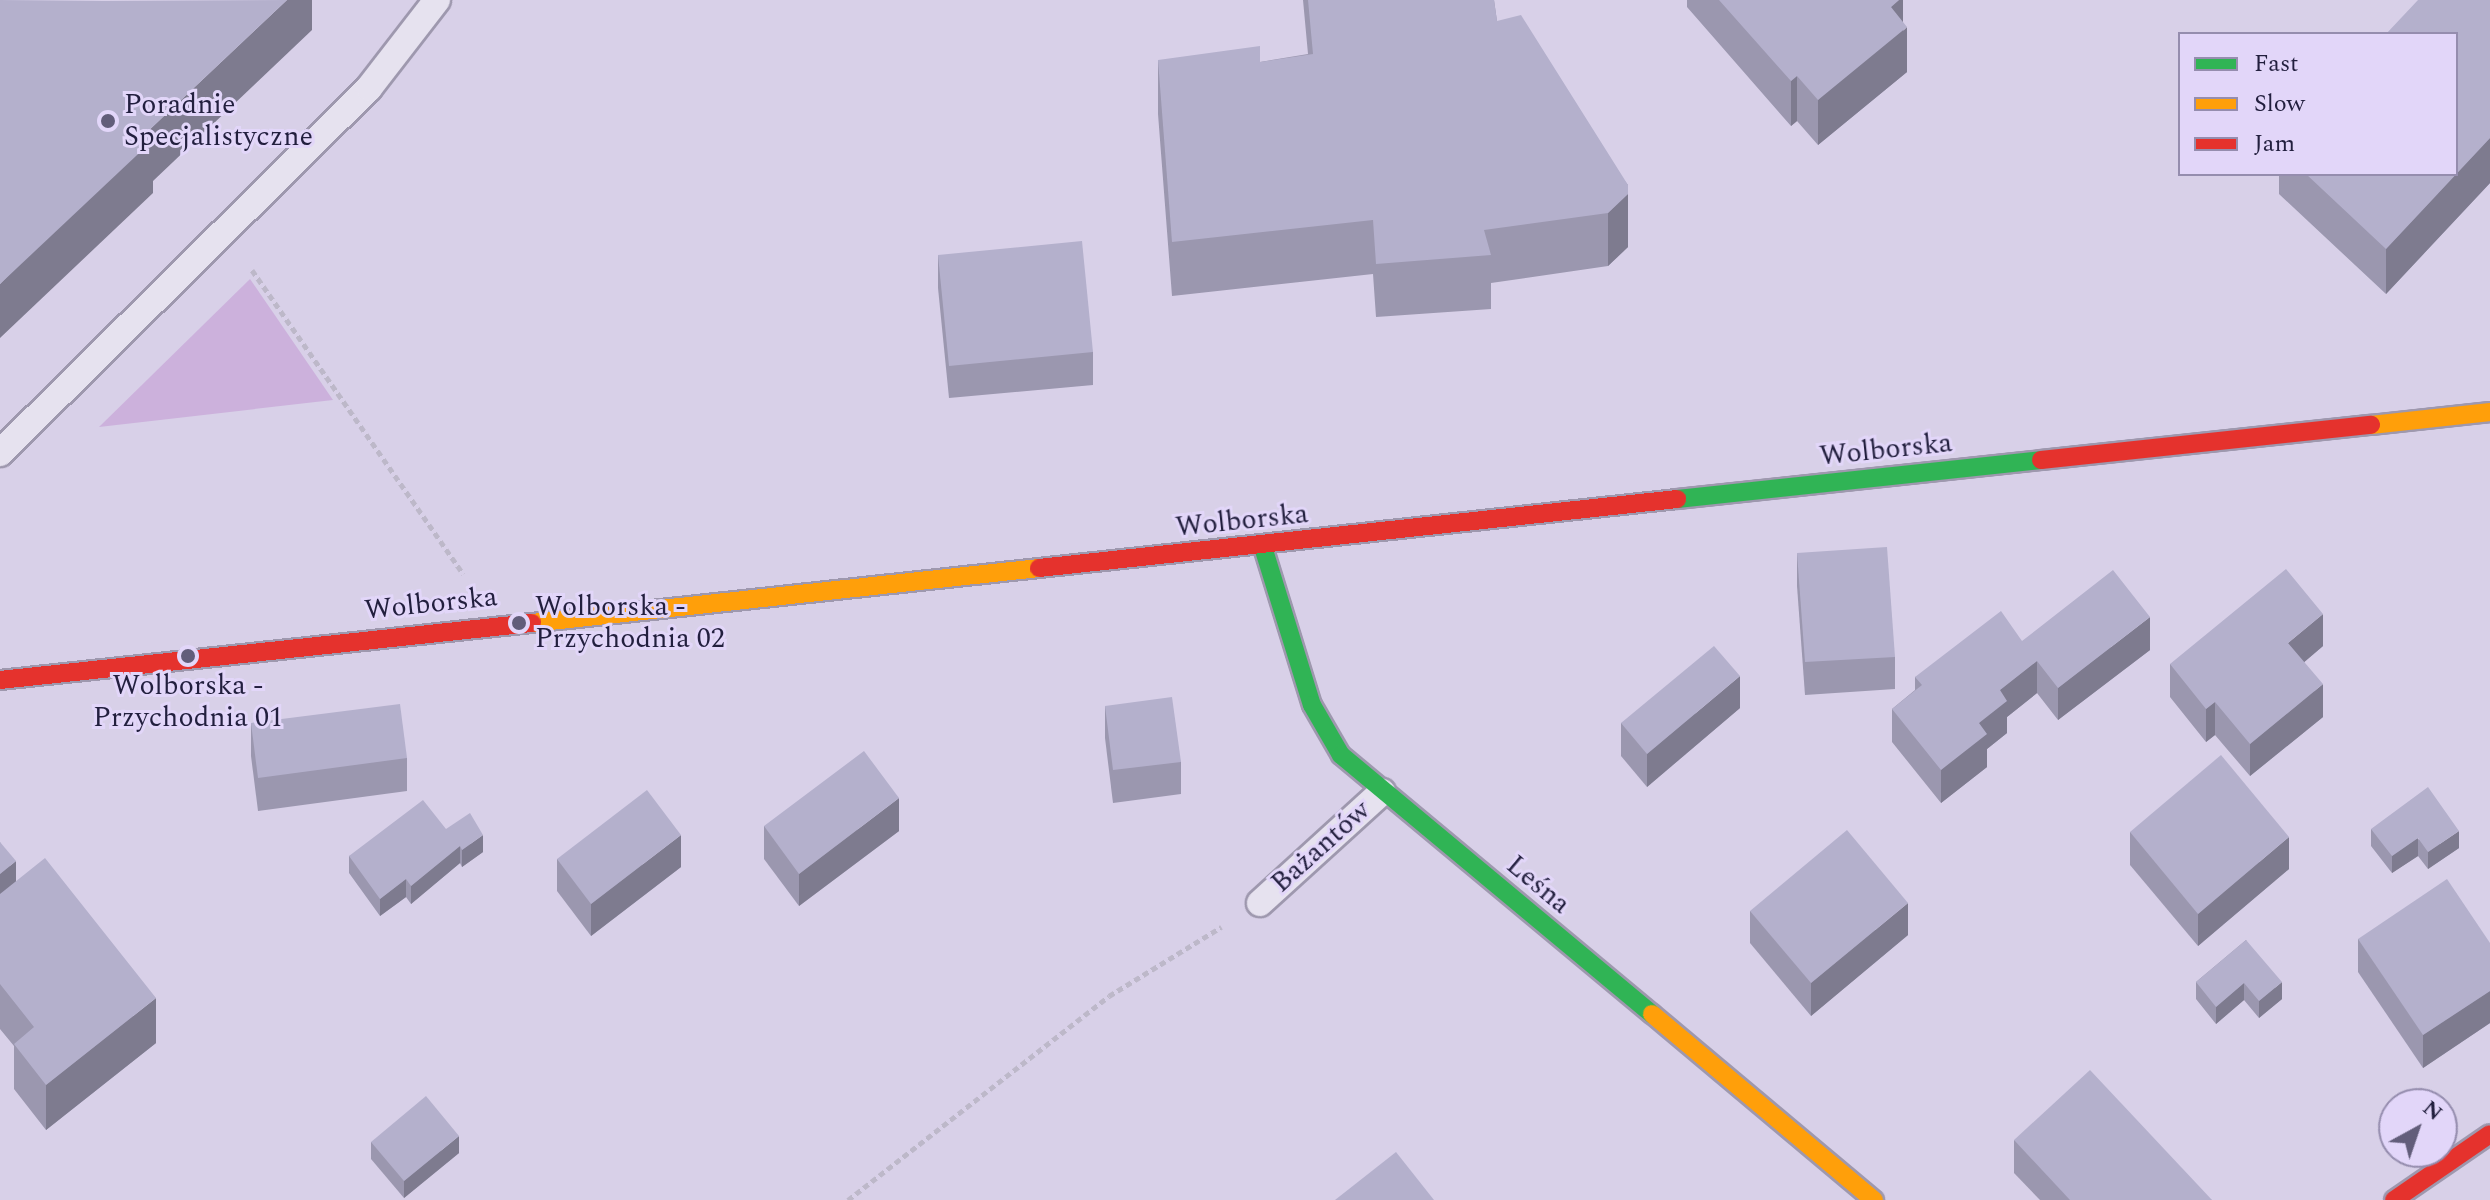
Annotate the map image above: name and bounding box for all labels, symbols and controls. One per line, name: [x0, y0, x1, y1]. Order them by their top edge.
legend: [2178, 32, 2458, 176]
text: Fast: [2254, 46, 2299, 82]
text: Slow: [2254, 86, 2305, 122]
place label: Poradnie Specjalistyczne: [124, 88, 313, 154]
marker: Poradnie Specjalistyczne: [99, 112, 117, 130]
text: Jam: [2254, 126, 2295, 162]
street label: Wolborska: [1818, 426, 1954, 474]
street label: Wolborska: [1174, 497, 1310, 545]
street label: Wolborska: [363, 580, 499, 628]
place label: Wolborska - Przychodnia 02: [535, 590, 725, 656]
marker: Wolborska - Przychodnia 02: [510, 614, 528, 632]
marker: Wolborska - Przychodnia 01: [179, 647, 197, 665]
place label: Wolborska - Przychodnia 01: [93, 669, 283, 735]
street label: Bażantów: [1265, 794, 1377, 900]
street label: Leśna: [1499, 849, 1577, 921]
north arrow: [2378, 1088, 2458, 1168]
text: N: [2415, 1092, 2450, 1129]

